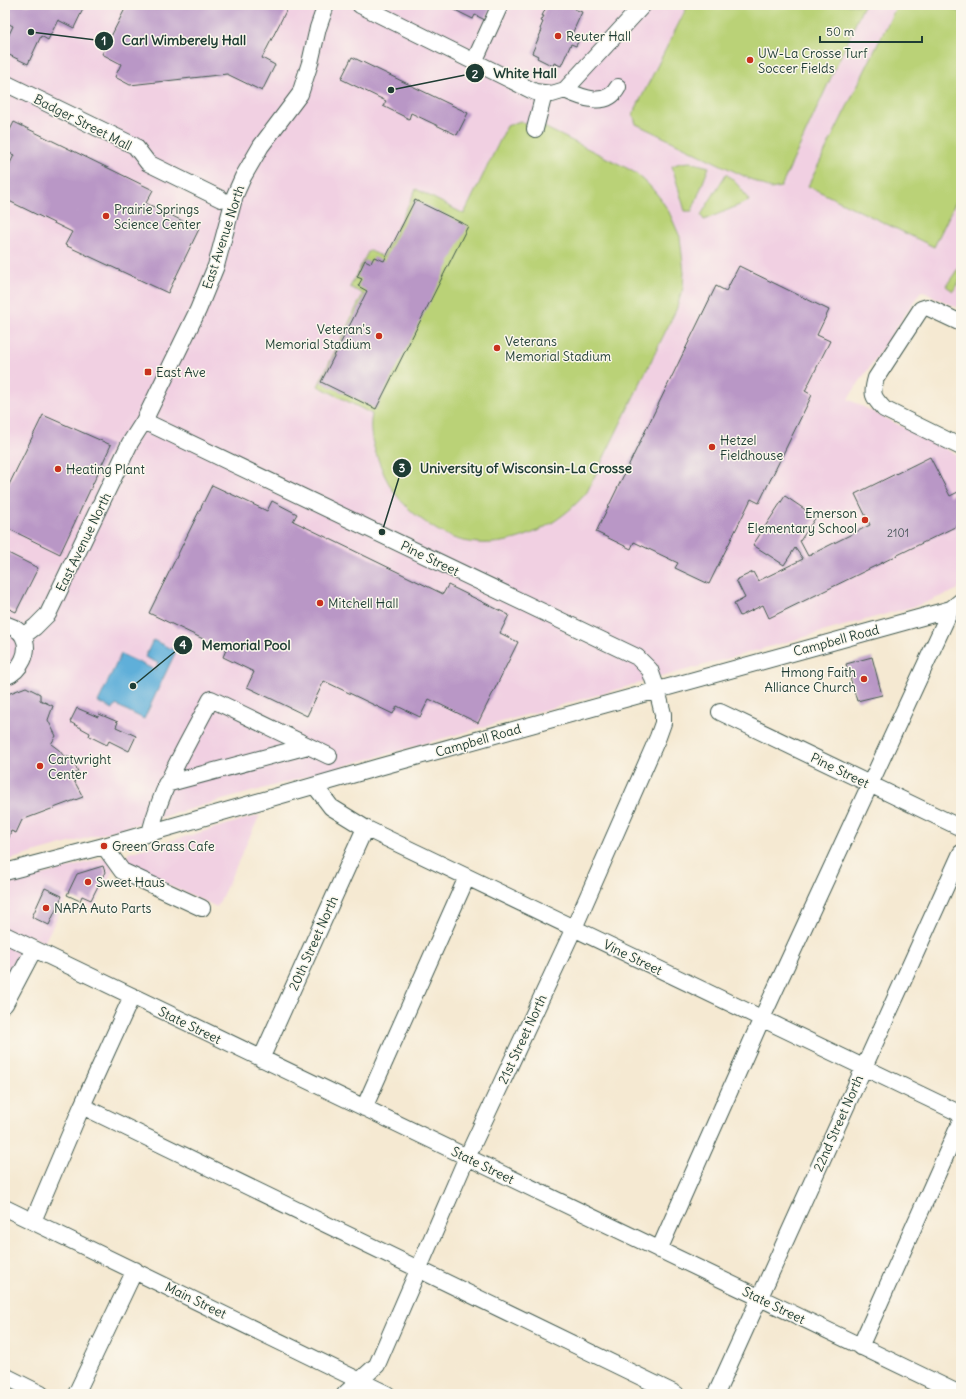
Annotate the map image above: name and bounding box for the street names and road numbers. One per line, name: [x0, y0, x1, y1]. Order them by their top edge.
street label: Badger Street Mall: [31, 90, 135, 154]
street label: East Avenue North: [199, 183, 248, 291]
street label: East Avenue North: [52, 489, 115, 595]
street label: Pine Street: [398, 537, 462, 580]
street label: Campbell Road: [791, 621, 881, 660]
street label: Campbell Road: [433, 720, 523, 761]
street label: Pine Street: [808, 749, 872, 792]
street label: 20th Street North: [285, 893, 342, 993]
street label: Vine Street: [601, 936, 666, 979]
street label: 21st Street North: [494, 991, 551, 1087]
street label: State Street: [156, 1003, 225, 1048]
street label: 22nd Street North: [810, 1072, 868, 1174]
street label: State Street: [449, 1143, 518, 1188]
street label: Main Street: [162, 1278, 230, 1323]
street label: State Street: [740, 1283, 809, 1328]

